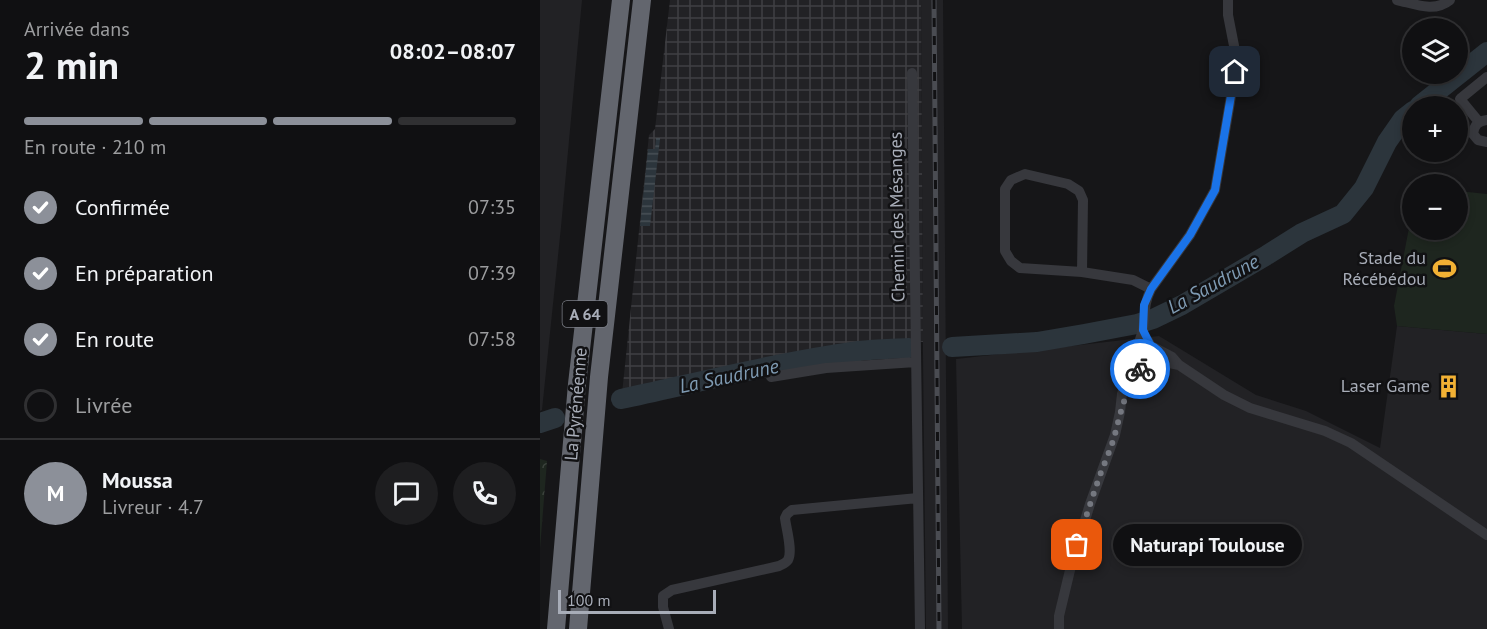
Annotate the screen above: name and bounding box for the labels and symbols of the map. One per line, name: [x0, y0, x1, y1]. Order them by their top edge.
pin: [1209, 46, 1260, 97]
street label: Chemin des Mésanges: [884, 131, 909, 303]
place label: Stade du Récébédou: [1342, 246, 1426, 290]
water label: La Saudrune: [1163, 248, 1264, 320]
sports icon: Stade du Récébédou: [1431, 255, 1457, 281]
road number: A 64: [562, 301, 608, 327]
courier: [1110, 339, 1170, 399]
street label: La Pyrénéenne: [559, 347, 592, 461]
water label: La Saudrune: [677, 353, 782, 399]
building icon: Laser Game: [1435, 373, 1461, 399]
place label: Laser Game: [1341, 374, 1430, 397]
pin: [1051, 519, 1102, 570]
callout: Naturapi Toulouse: [1113, 524, 1302, 566]
scale bar: [558, 587, 716, 614]

